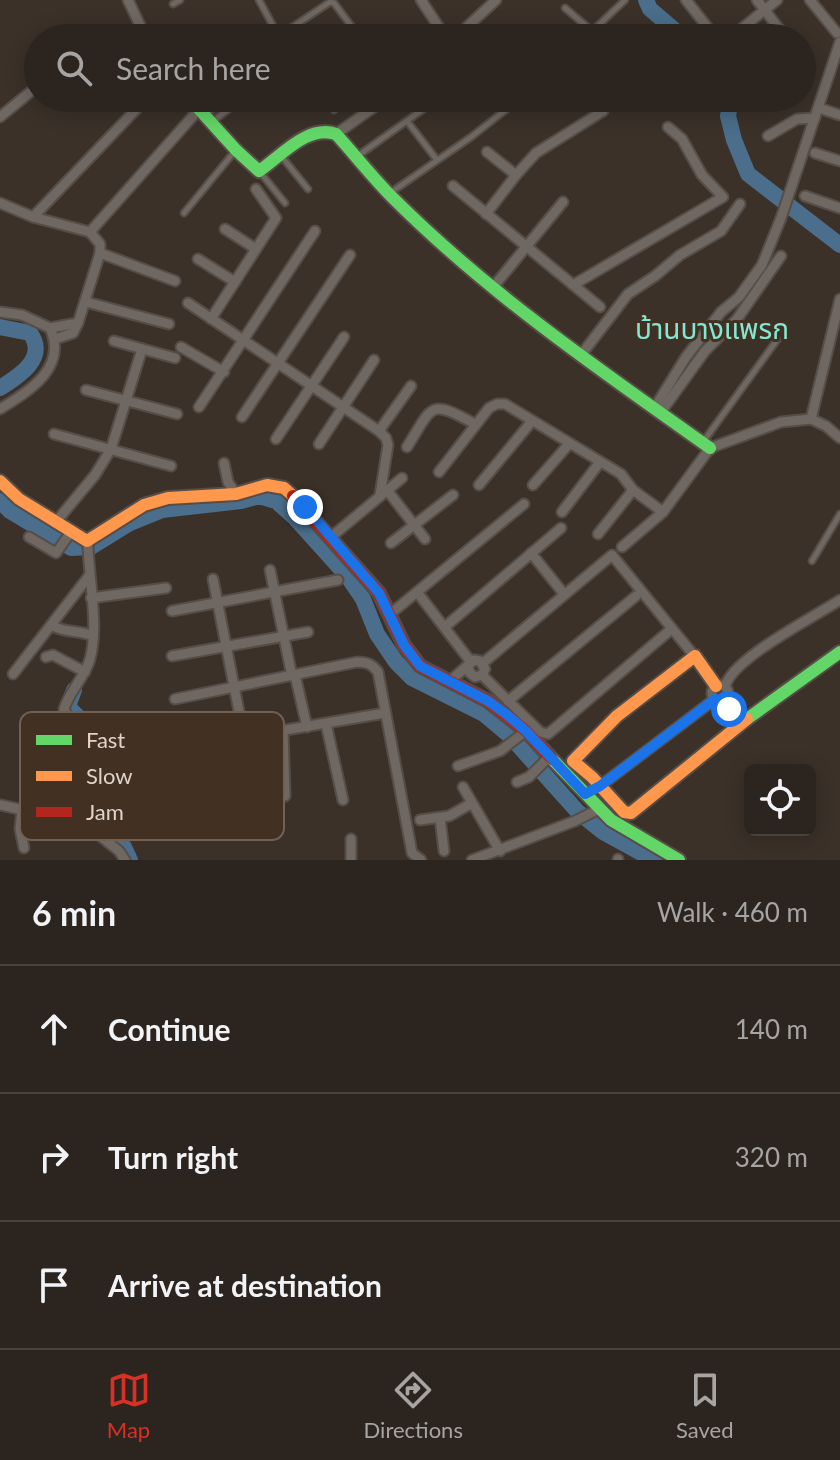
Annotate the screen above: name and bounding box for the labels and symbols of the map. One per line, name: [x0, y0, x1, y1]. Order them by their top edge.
district label: บ้านบางแพรก: [635, 311, 789, 345]
route end: [287, 489, 323, 525]
route start: [711, 691, 747, 727]
legend: [20, 712, 284, 840]
text: Fast: [86, 726, 125, 753]
text: Slow: [86, 762, 133, 789]
text: Jam: [86, 798, 124, 825]

